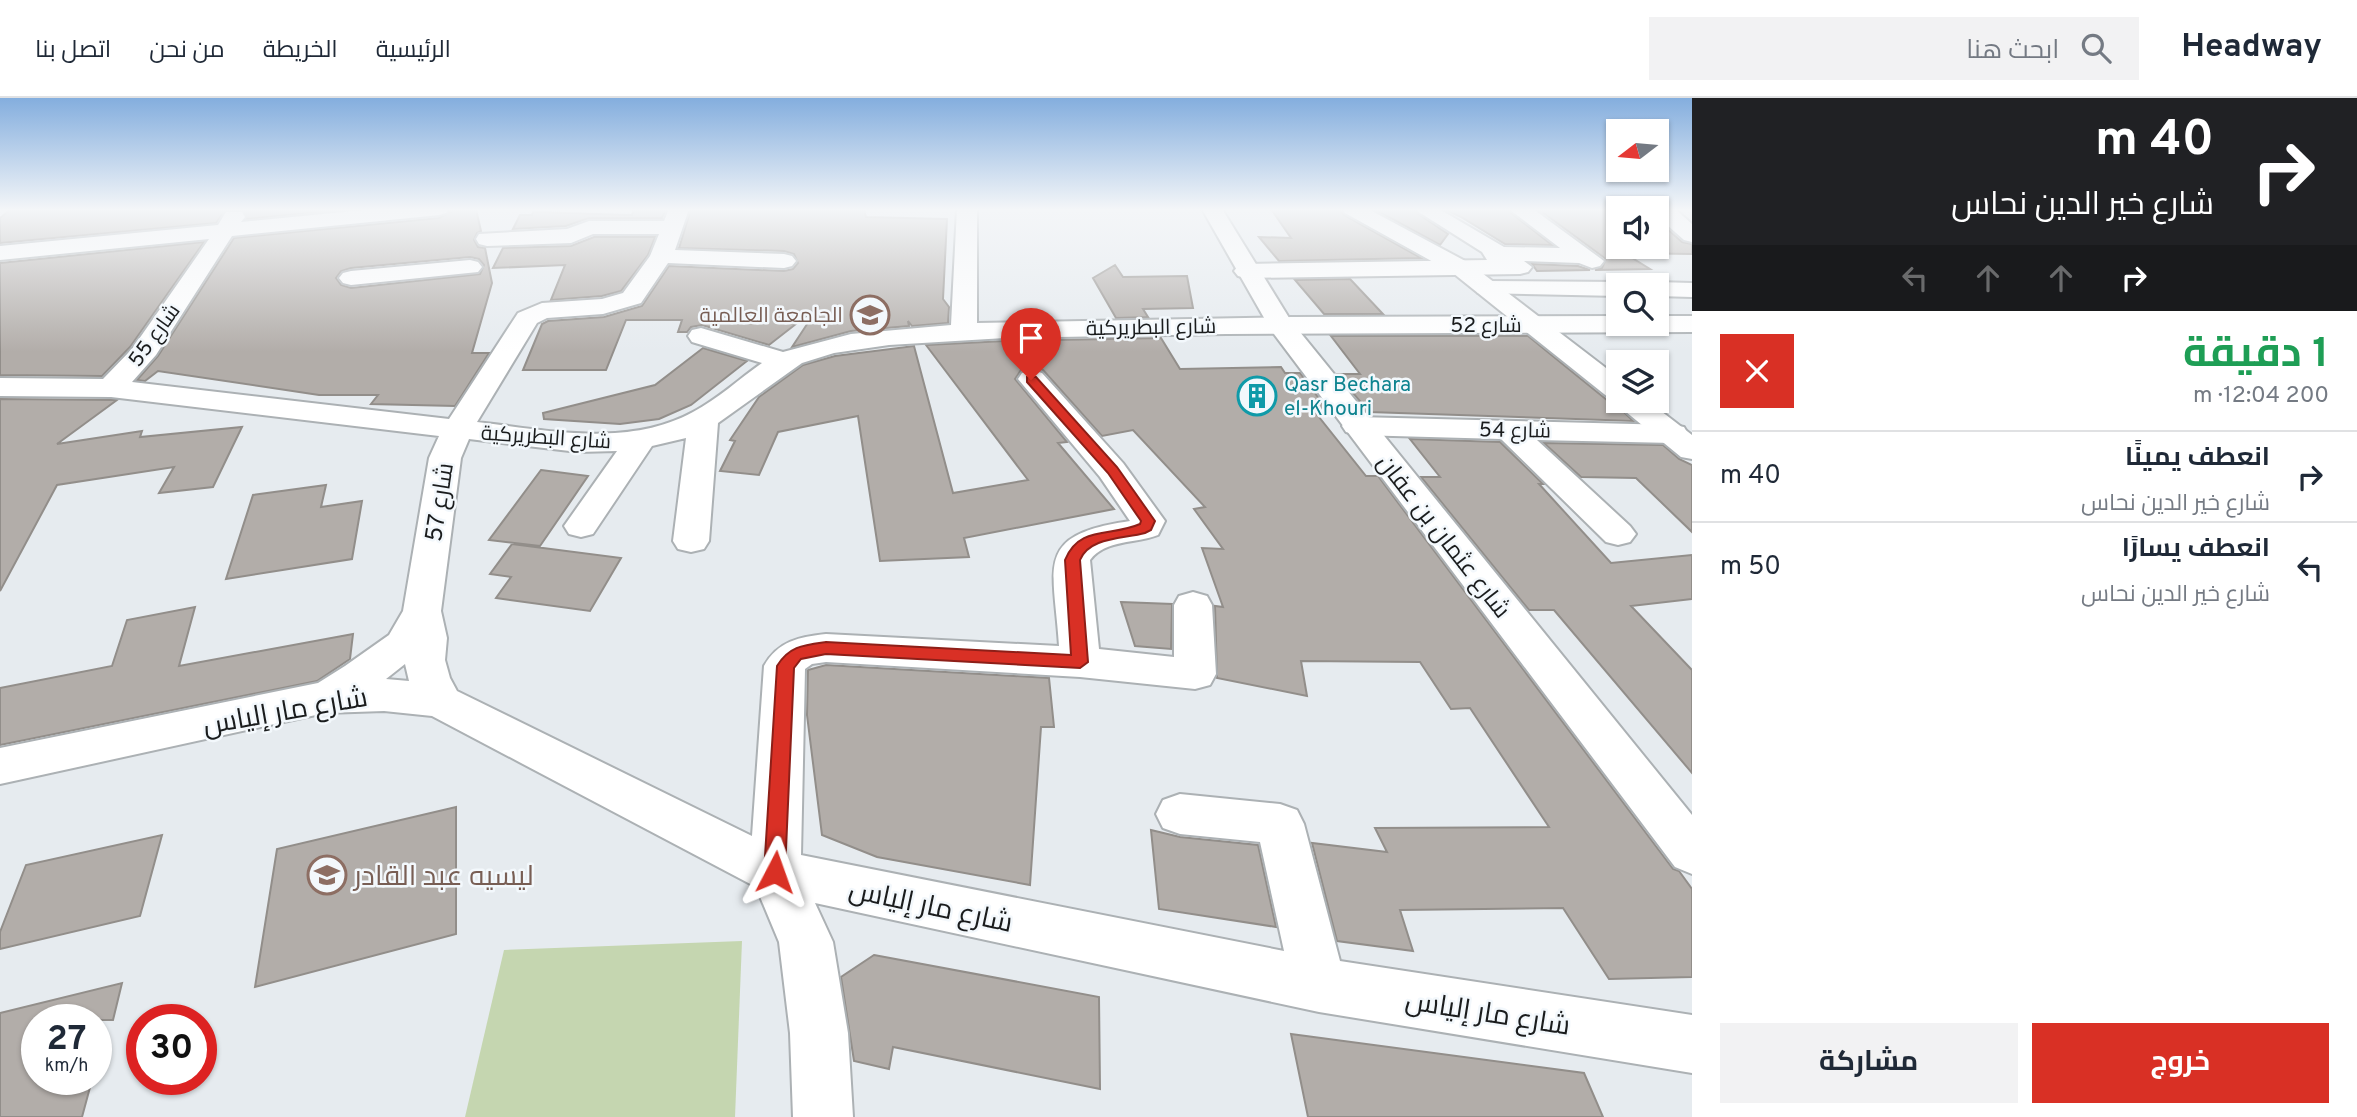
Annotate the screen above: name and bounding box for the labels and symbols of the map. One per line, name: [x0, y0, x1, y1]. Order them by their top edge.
north arrow: [1606, 119, 1670, 182]
school or university icon: الجامعة العالمية: [849, 294, 891, 336]
street label: شارع 55: [123, 299, 187, 373]
place label: الجامعة العالمية: [700, 303, 843, 330]
pin: [1001, 308, 1061, 380]
street label: شارع 52: [1450, 313, 1522, 340]
street label: شارع البطريركية: [1086, 314, 1216, 343]
place label: Qasr Bechara el-Khouri: [1284, 372, 1411, 423]
building icon: Qasr Bechara el-Khouri: [1236, 375, 1278, 417]
street label: شارع 54: [1479, 417, 1551, 446]
street label: شارع البطريركية: [480, 420, 612, 457]
street label: شارع عثمان بن عفان: [1369, 449, 1516, 625]
street label: شارع 57: [420, 461, 462, 544]
street label: شارع مار إلياس: [200, 681, 371, 745]
position arrow: [738, 835, 812, 909]
school or university icon: لیسیه عبد القادر: [306, 854, 348, 896]
place label: لیسیه عبد القادر: [352, 860, 534, 896]
street label: شارع مار إلياس: [845, 873, 1016, 943]
street label: شارع مار إلياس: [1402, 984, 1573, 1046]
speed limit sign: 30: [126, 1004, 217, 1095]

